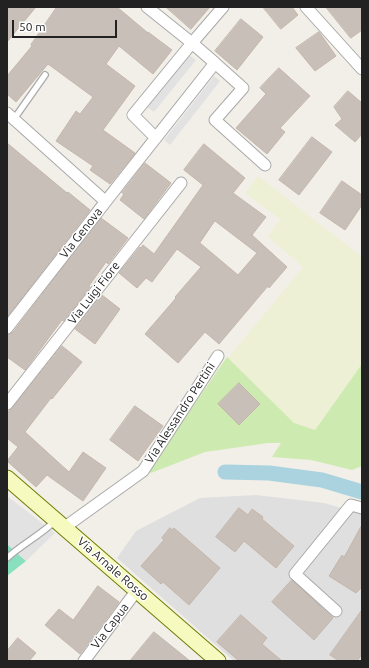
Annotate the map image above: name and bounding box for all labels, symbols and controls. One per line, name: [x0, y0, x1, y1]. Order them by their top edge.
scale bar: [14, 12, 119, 38]
text: 50 m: [19, 20, 46, 33]
street label: Via Genova: [57, 205, 105, 261]
street label: Via Luigi Fiore: [65, 259, 123, 327]
street label: Via Alessandro Pertini: [142, 360, 218, 466]
street label: Via Arnale Rosso: [74, 534, 152, 604]
street label: Via Capua: [88, 600, 132, 652]

